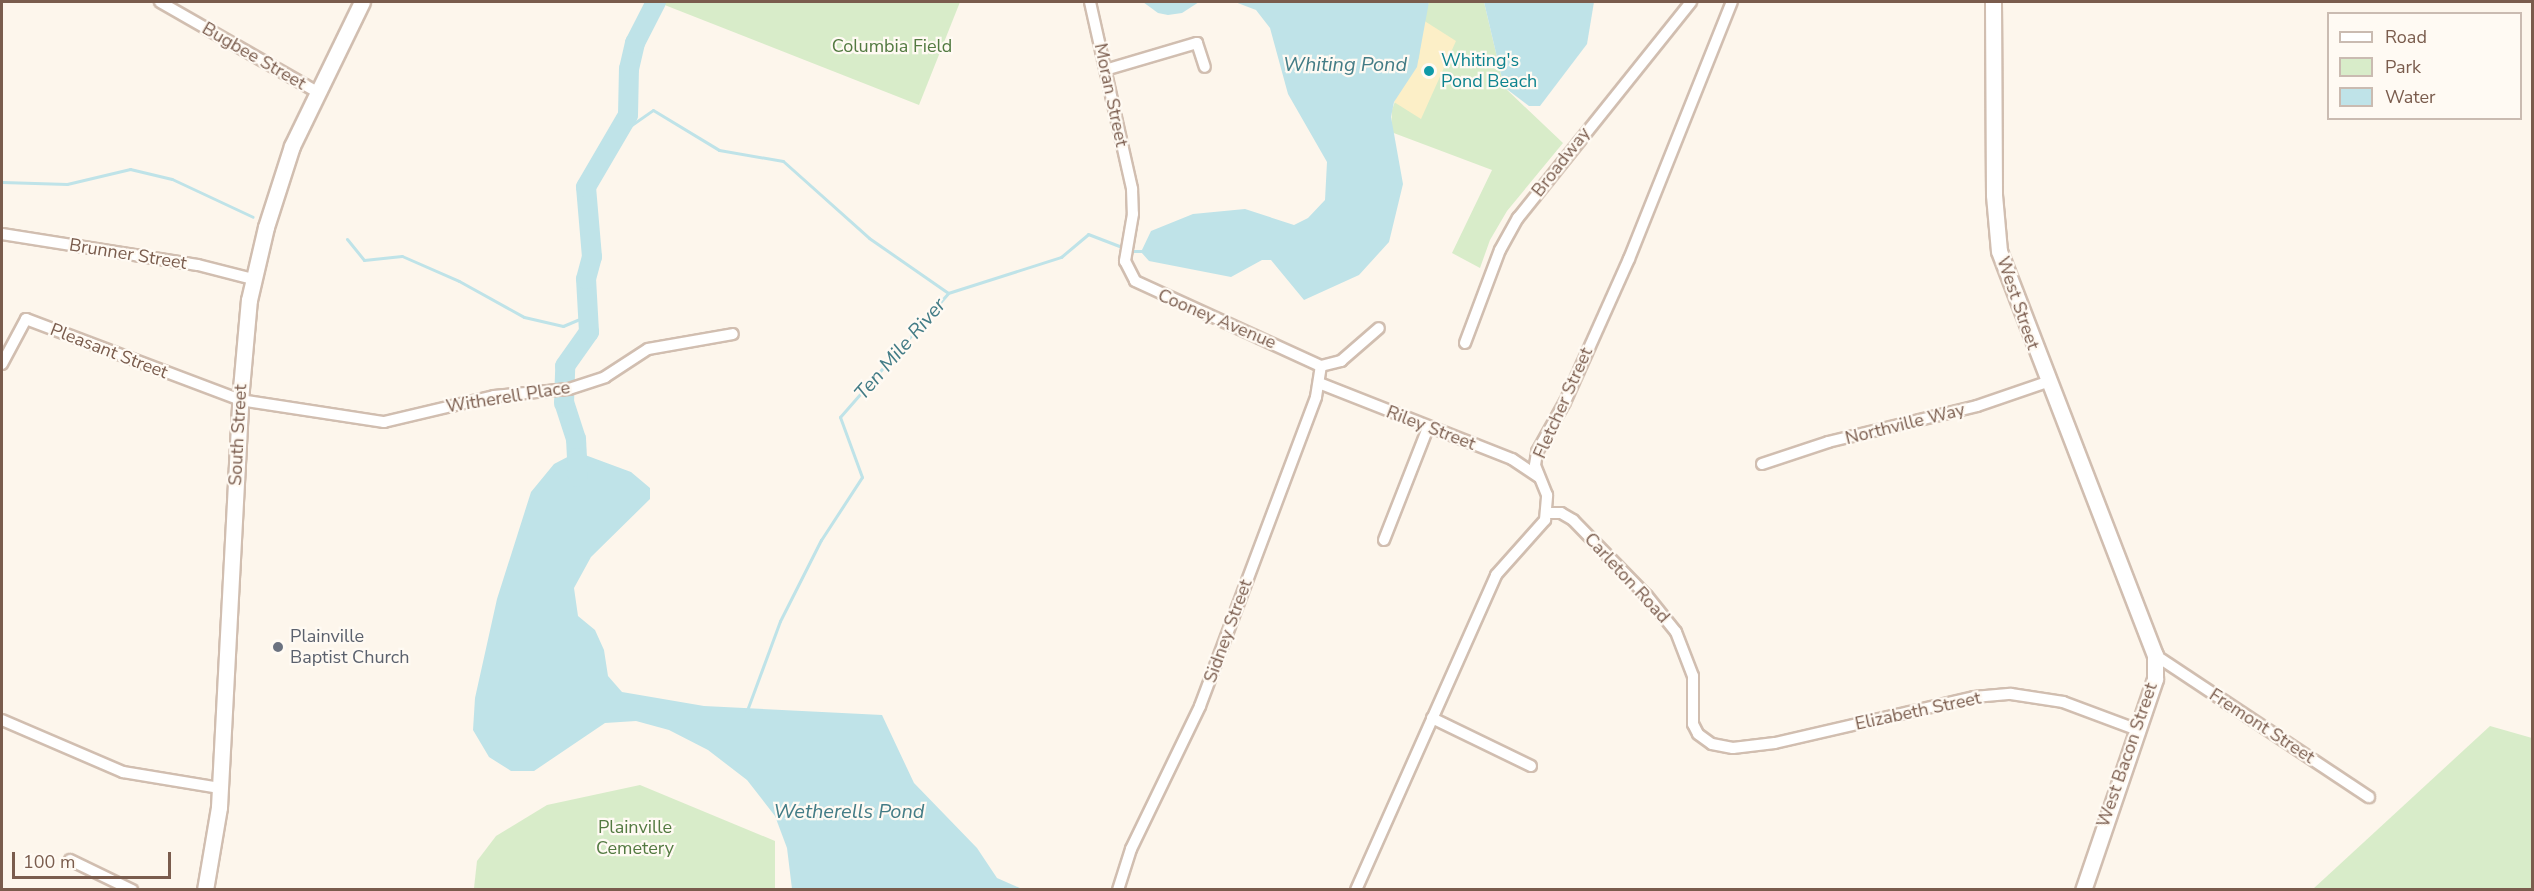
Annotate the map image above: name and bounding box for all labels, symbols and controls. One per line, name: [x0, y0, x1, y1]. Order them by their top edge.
legend: [2327, 12, 2522, 120]
street label: Bugbee Street: [198, 18, 310, 94]
text: Road: [2385, 25, 2427, 49]
park label: Columbia Field: [832, 35, 952, 57]
street label: Moran Street: [1089, 41, 1133, 149]
place label: Whiting's Pond Beach: [1441, 50, 1537, 92]
water label: Whiting Pond: [1283, 52, 1407, 76]
text: Park: [2385, 55, 2421, 79]
marker: Whiting's Pond Beach: [1422, 64, 1436, 78]
text: Water: [2385, 85, 2436, 109]
street label: Broadway: [1527, 123, 1595, 201]
street label: Brunner Street: [68, 234, 188, 274]
street label: West Street: [1992, 254, 2044, 352]
street label: Cooney Avenue: [1155, 284, 1279, 354]
water label: Ten Mile River: [849, 293, 951, 405]
street label: Pleasant Street: [47, 319, 171, 383]
street label: Fletcher Street: [1529, 344, 1597, 462]
street label: Witherell Place: [444, 377, 572, 417]
street label: South Street: [225, 384, 251, 486]
street label: Northville Way: [1843, 399, 1967, 449]
street label: Riley Street: [1383, 401, 1479, 455]
street label: Carleton Road: [1580, 528, 1674, 628]
street label: Sidney Street: [1199, 576, 1257, 686]
place label: Plainville Baptist Church: [290, 626, 409, 668]
marker: Plainville Baptist Church: [271, 640, 285, 654]
street label: West Bacon Street: [2092, 680, 2162, 830]
street label: Fremont Street: [2205, 684, 2319, 768]
street label: Elizabeth Street: [1853, 687, 1983, 735]
water label: Wetherells Pond: [773, 799, 925, 823]
park label: Plainville Cemetery: [596, 817, 674, 860]
scale bar: [15, 840, 174, 878]
text: 100 m: [23, 850, 75, 874]

